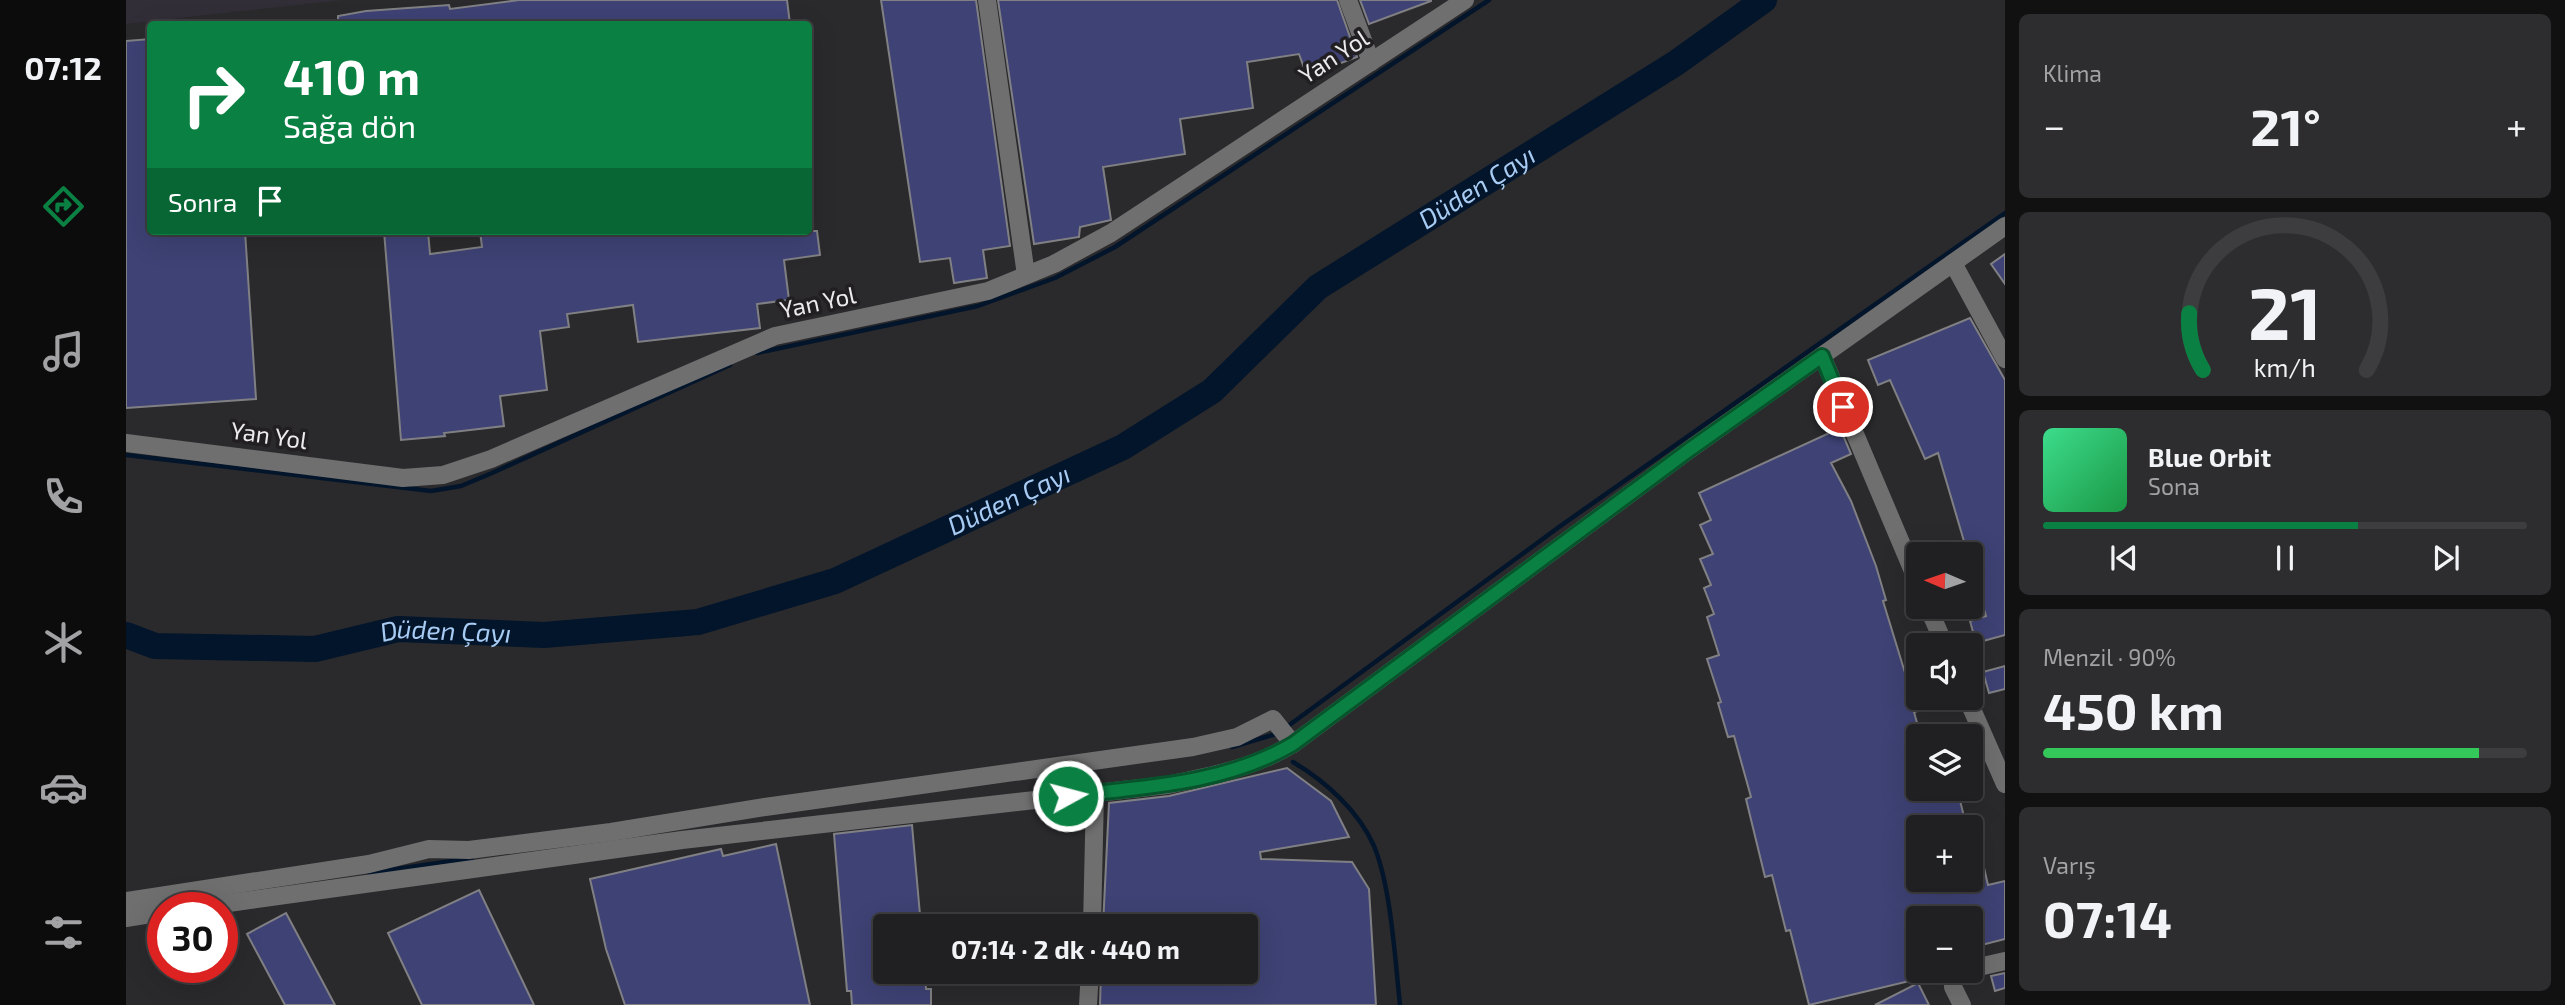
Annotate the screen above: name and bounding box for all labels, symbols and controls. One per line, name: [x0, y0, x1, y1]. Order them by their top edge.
street label: Yan Yol: [1293, 23, 1373, 89]
text: 410 m: [283, 46, 420, 105]
text: 07:12: [24, 48, 102, 86]
icon: right: [168, 49, 259, 140]
text: Klima: [2043, 59, 2102, 87]
text: 21°: [2250, 94, 2321, 156]
text: −: [2043, 102, 2065, 148]
text: +: [2506, 102, 2527, 148]
text: Sağa dön: [283, 106, 416, 144]
water label: Düden Çayı: [1412, 138, 1540, 234]
icon: directions: [39, 182, 88, 231]
icon: arrive: [251, 182, 289, 220]
text: Sonra: [168, 186, 237, 217]
text: 21: [2248, 268, 2322, 356]
street label: Yan Yol: [777, 279, 858, 324]
icon: music: [39, 327, 88, 376]
text: km/h: [2254, 352, 2316, 382]
pin: [1813, 377, 1873, 437]
icon: arrive: [1824, 388, 1862, 426]
street label: Yan Yol: [229, 415, 309, 454]
text: Blue Orbit: [2148, 441, 2271, 472]
water label: Düden Çayı: [942, 457, 1075, 540]
icon: phone: [39, 472, 88, 521]
text: Sona: [2148, 472, 2200, 500]
icon: previous: [2105, 539, 2143, 577]
icon: pause: [2266, 539, 2304, 577]
icon: next: [2427, 539, 2465, 577]
north arrow: [1906, 542, 1983, 620]
map controls: [1906, 542, 1983, 983]
water label: Düden Çayı: [376, 612, 512, 648]
icon: climate: [39, 618, 88, 667]
button: sound: [1906, 633, 1983, 710]
text: Menzil · 90%: [2043, 643, 2176, 671]
text: 450 km: [2043, 678, 2224, 740]
button: layers: [1906, 724, 1983, 801]
position arrow: [1031, 759, 1105, 833]
icon: car: [39, 763, 88, 812]
button: +: [1906, 815, 1983, 892]
text: Varış: [2043, 851, 2096, 879]
text: 07:14: [2043, 886, 2172, 948]
speed limit sign: 30: [147, 892, 238, 983]
button: −: [1906, 906, 1983, 983]
icon: filters: [39, 908, 88, 957]
text: 07:14 · 2 dk · 440 m: [951, 933, 1180, 964]

